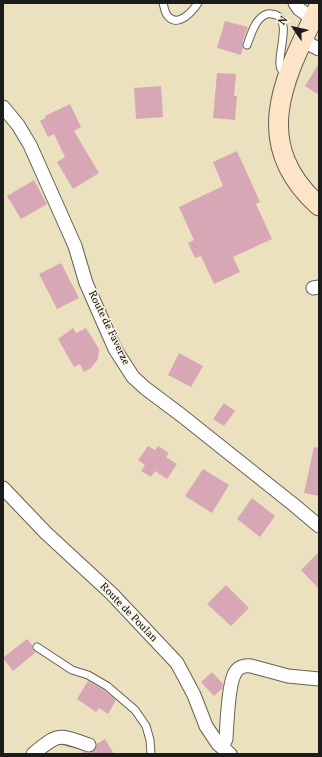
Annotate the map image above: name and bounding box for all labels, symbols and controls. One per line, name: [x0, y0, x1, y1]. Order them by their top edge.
north arrow: [274, 8, 314, 48]
text: N: [275, 13, 292, 29]
street label: Route de Faverze: [84, 289, 132, 367]
street label: Route de Poulan: [96, 580, 160, 646]

